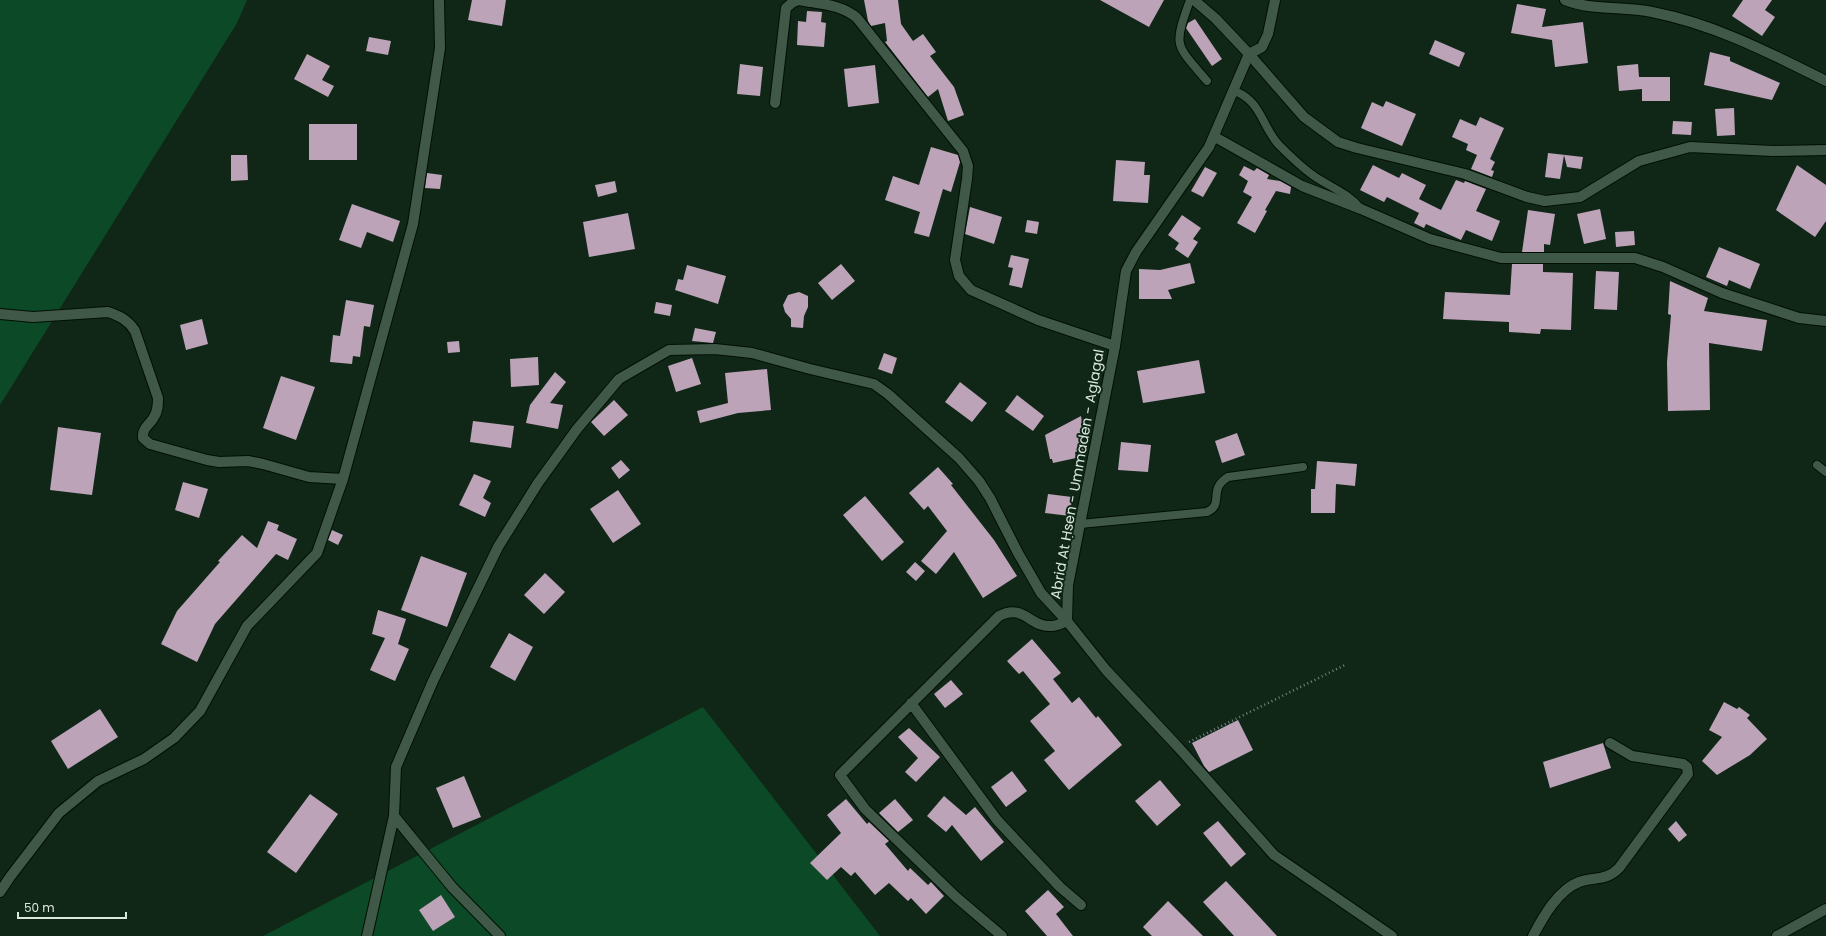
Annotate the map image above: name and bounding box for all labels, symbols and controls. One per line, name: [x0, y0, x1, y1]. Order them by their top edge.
street label: Abrid At Ḥsen - Ummaden - Aglagal: [1045, 347, 1109, 601]
scale bar: [18, 894, 126, 920]
text: 50 m: [24, 899, 55, 916]

